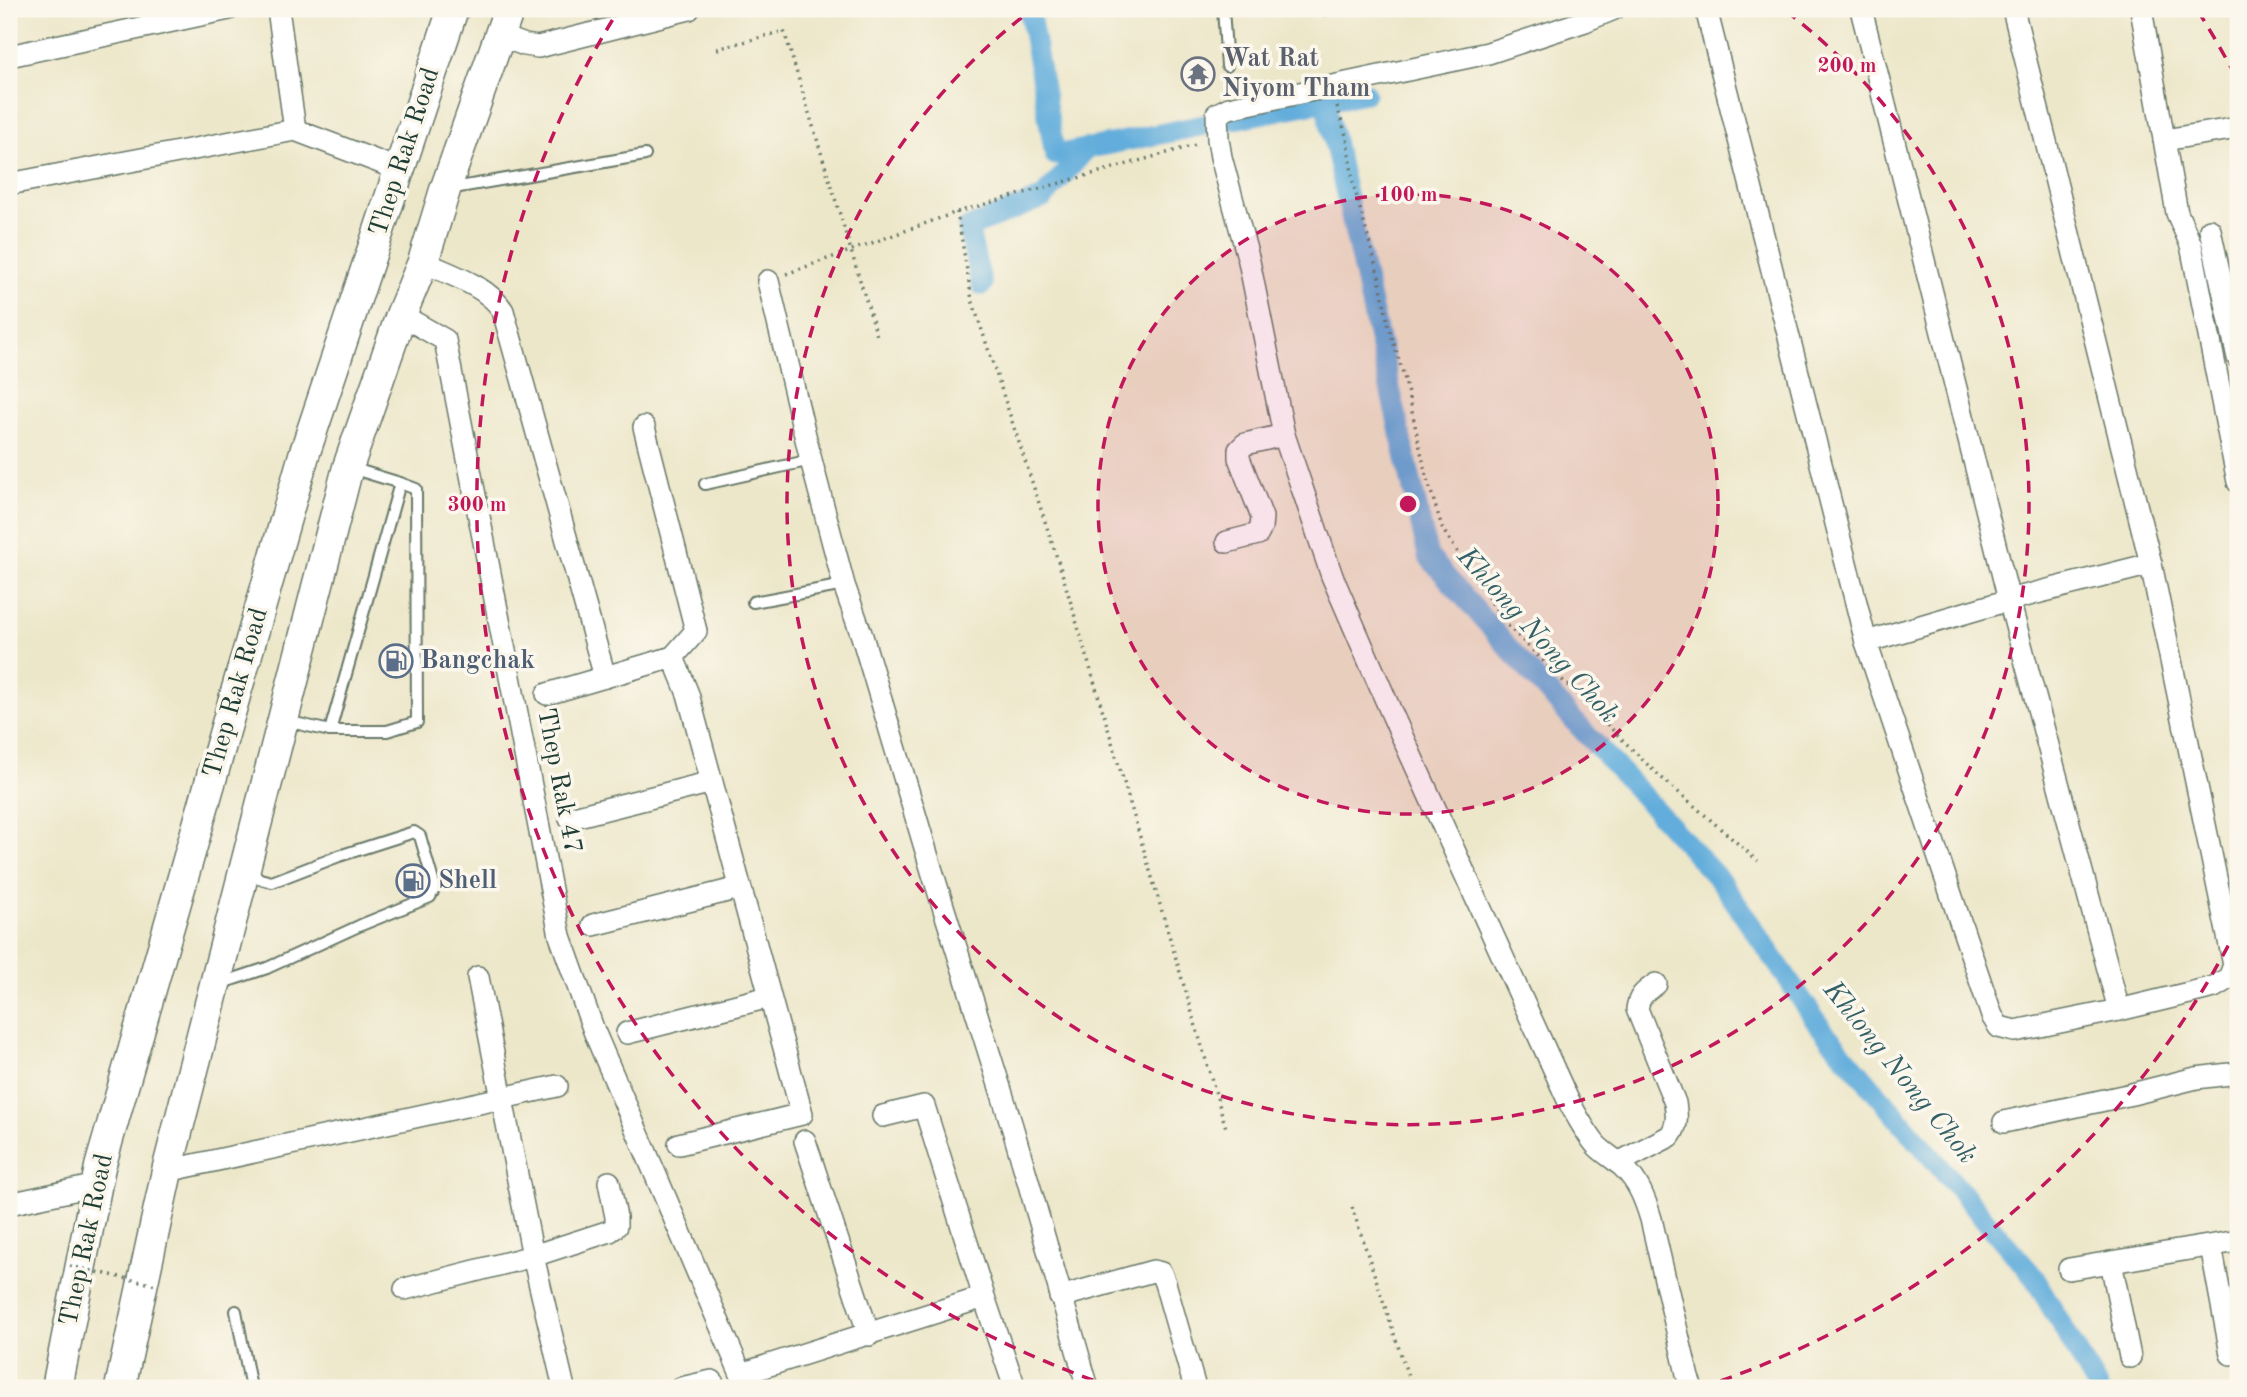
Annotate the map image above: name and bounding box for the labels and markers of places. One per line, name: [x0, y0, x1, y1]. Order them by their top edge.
place label: Wat Rat Niyom Tham: [1222, 46, 1370, 102]
temple icon: Wat Rat Niyom Tham: [1179, 55, 1217, 93]
centre of rings: [1396, 492, 1420, 516]
fuel station icon: Bangchak: [377, 642, 415, 680]
place label: Bangchak: [420, 648, 535, 674]
fuel station icon: Shell: [394, 862, 432, 900]
place label: Shell: [438, 868, 497, 894]

